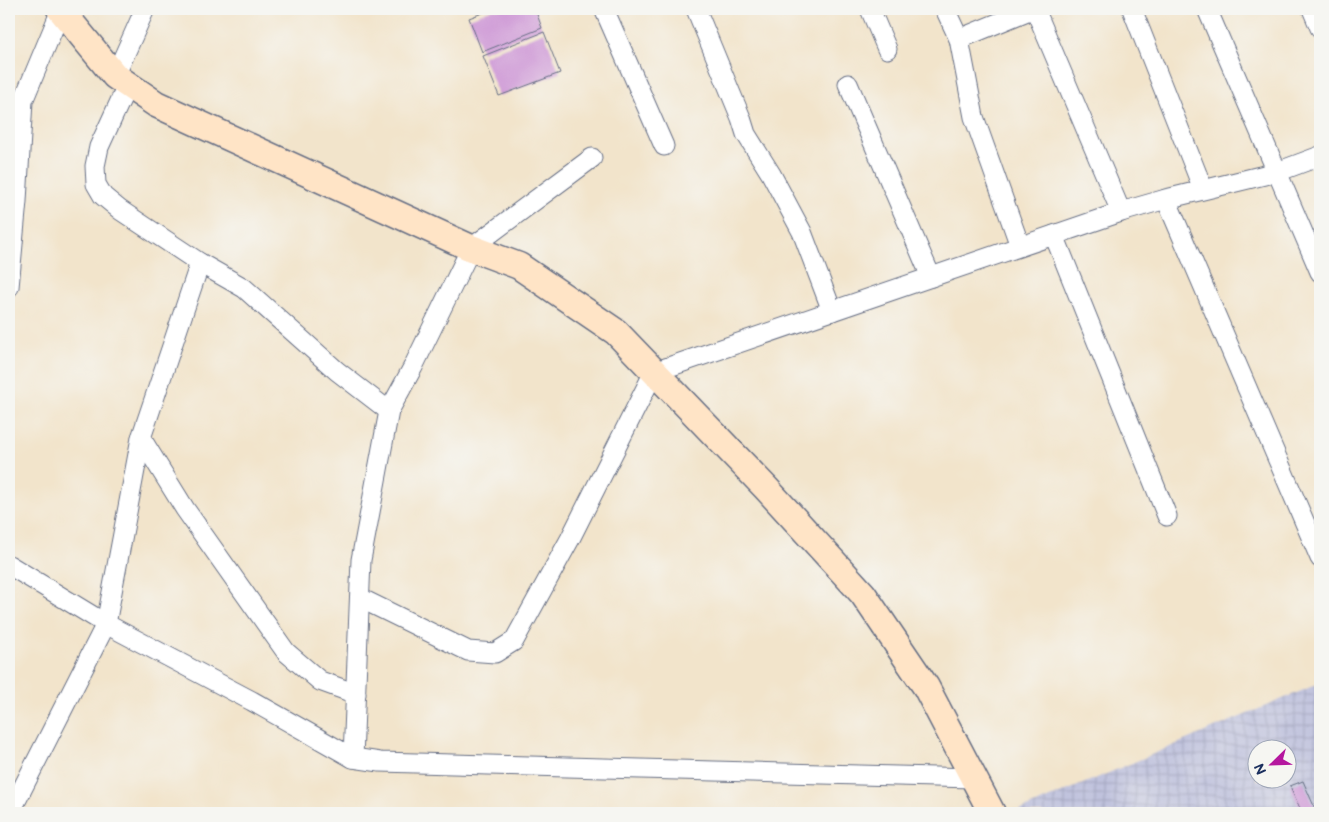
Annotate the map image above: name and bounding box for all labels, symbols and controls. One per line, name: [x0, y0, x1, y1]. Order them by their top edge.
north arrow: [1246, 740, 1296, 790]
text: N: [1251, 761, 1270, 777]

